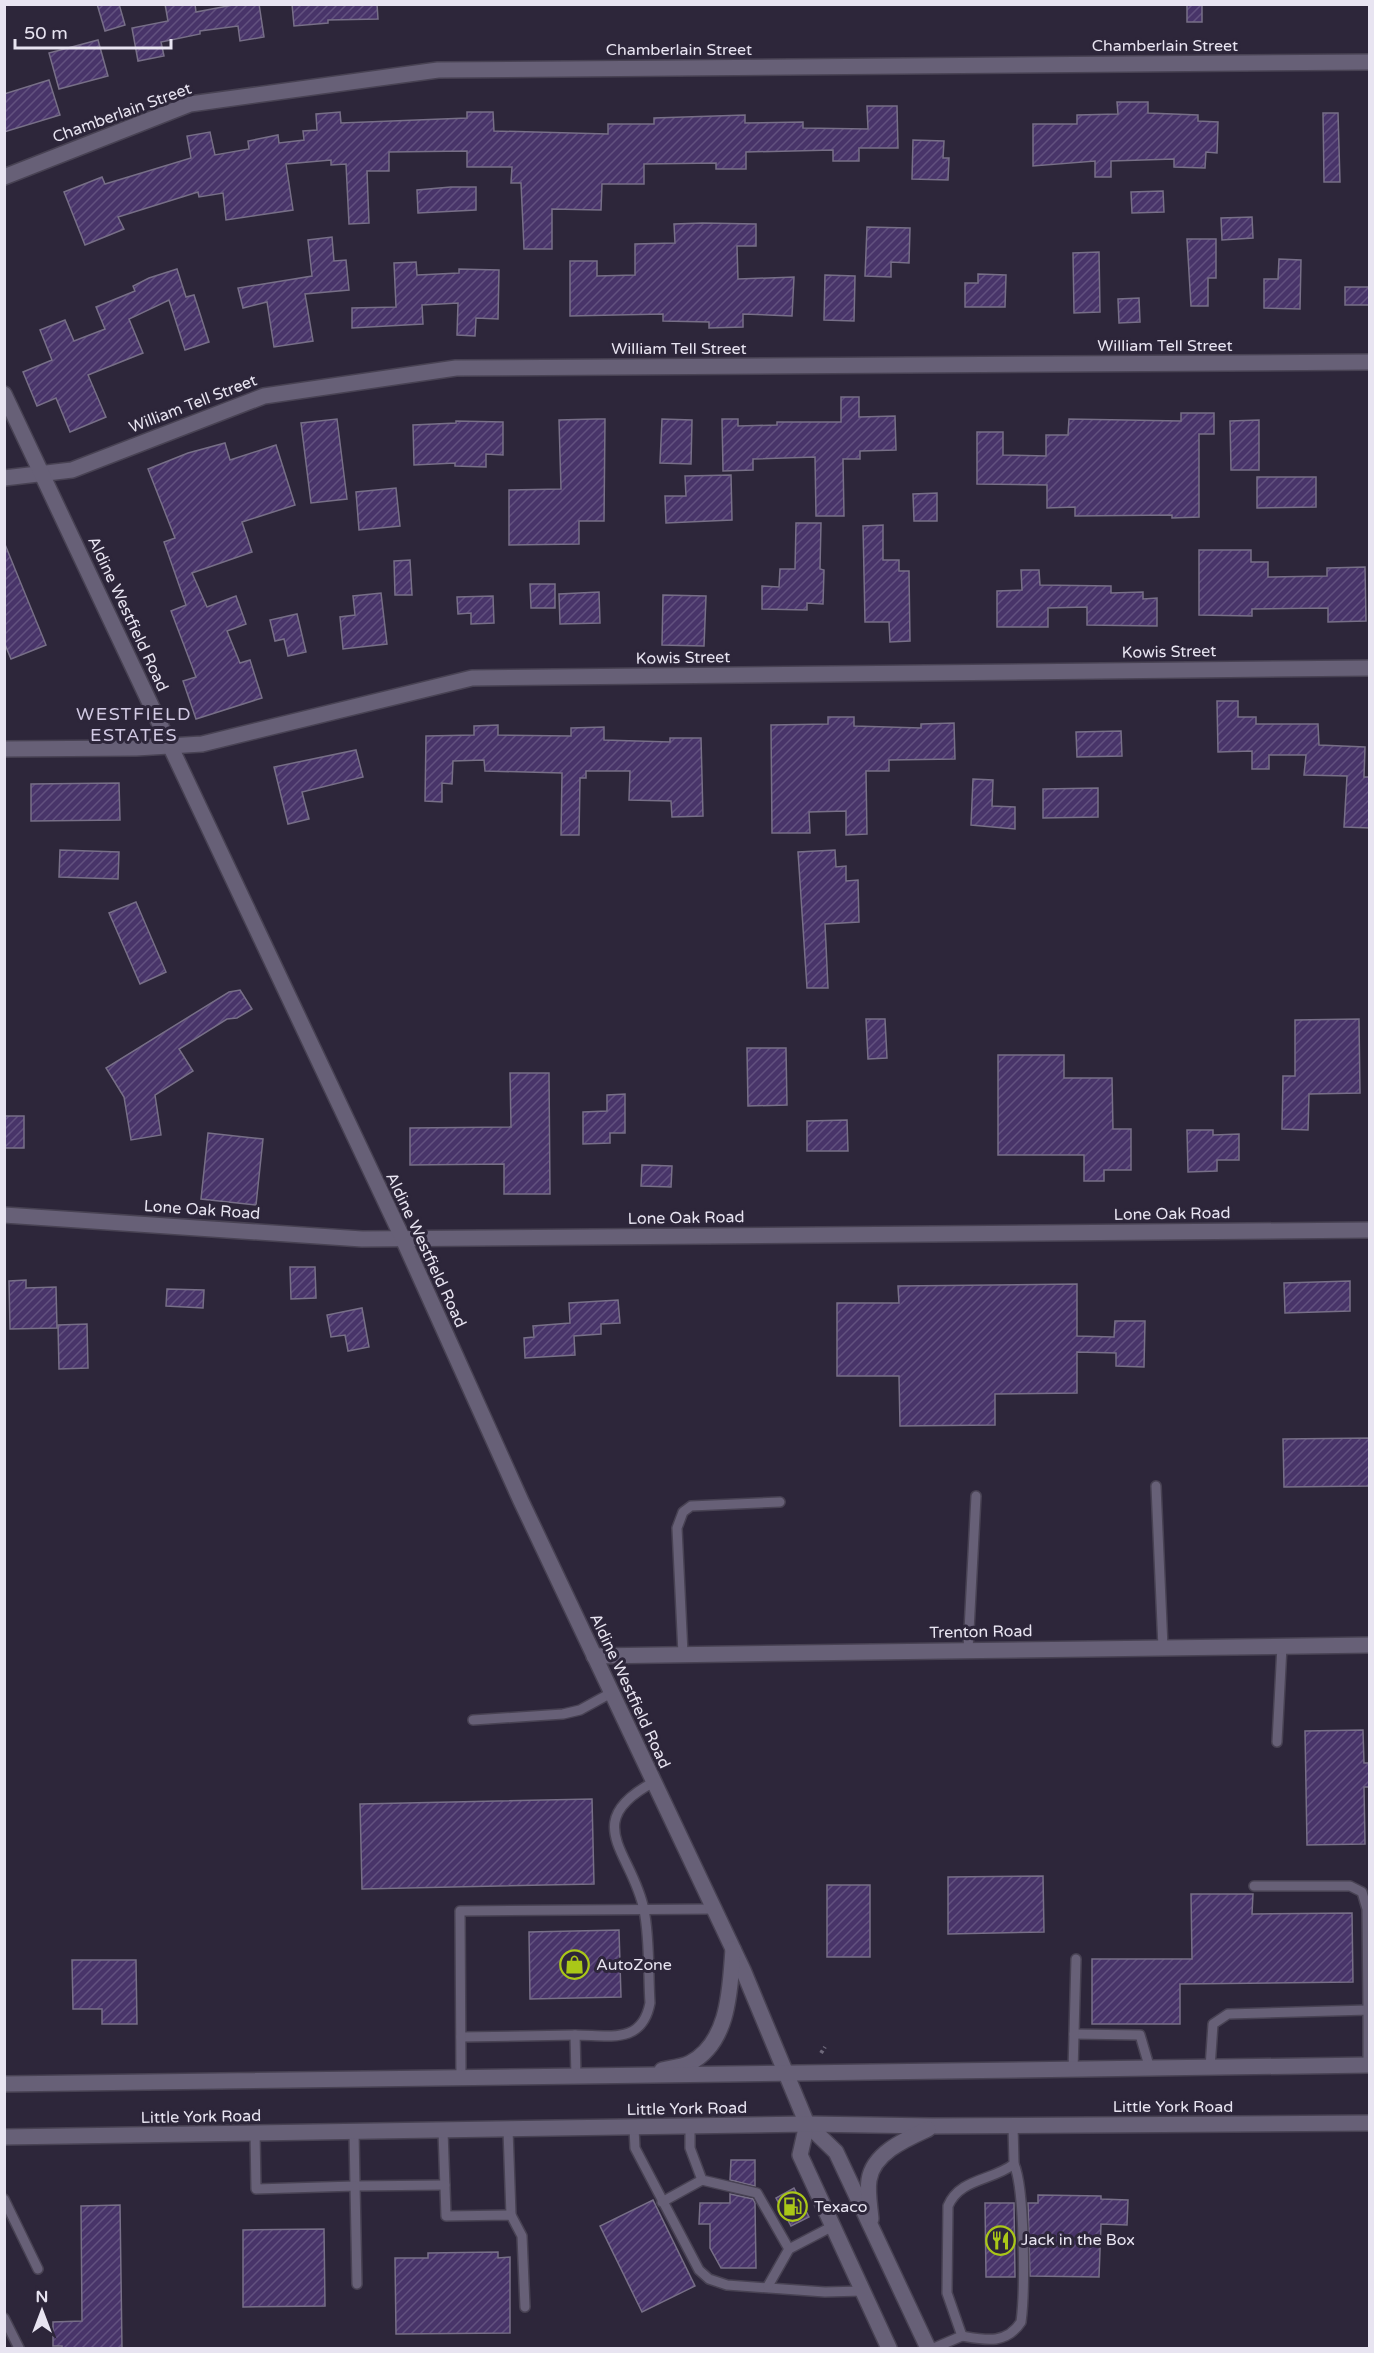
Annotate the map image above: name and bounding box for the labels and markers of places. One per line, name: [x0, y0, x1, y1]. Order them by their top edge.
shop icon: AutoZone: [559, 1949, 591, 1981]
place label: AutoZone: [596, 1955, 672, 1975]
fuel station icon: Texaco: [777, 2191, 809, 2223]
place label: Texaco: [814, 2197, 868, 2217]
restaurant icon: Jack in the Box: [984, 2224, 1016, 2256]
place label: Jack in the Box: [1021, 2230, 1135, 2250]

